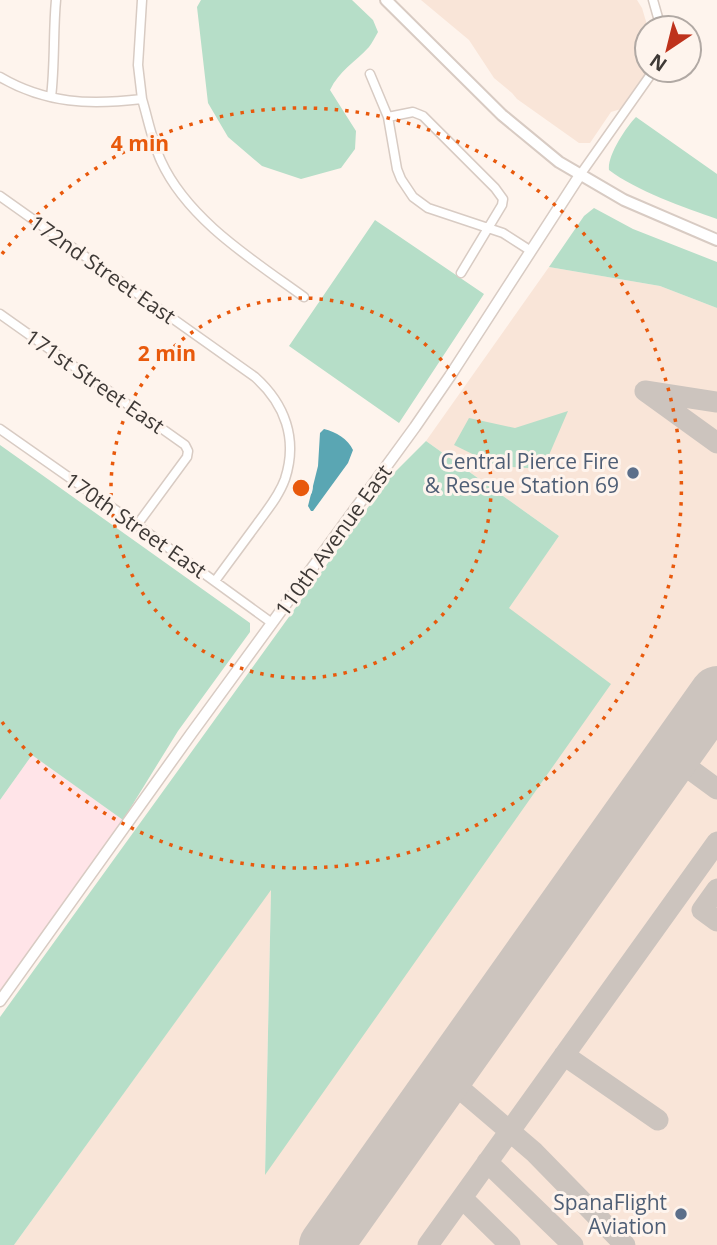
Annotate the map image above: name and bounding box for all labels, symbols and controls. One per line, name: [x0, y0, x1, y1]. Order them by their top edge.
north arrow: [633, 14, 703, 84]
text: N: [644, 48, 672, 78]
text: 4 min: [111, 129, 169, 157]
street label: 172nd Street East: [24, 208, 182, 330]
street label: 171st Street East: [20, 323, 170, 439]
text: 2 min: [138, 339, 196, 367]
place label: Central Pierce Fire & Rescue Station 69: [425, 447, 619, 499]
street label: 110th Avenue East: [268, 458, 398, 622]
marker: Central Pierce Fire & Rescue Station 69: [625, 465, 641, 481]
street label: 170th Street East: [60, 466, 212, 584]
centre of rings: [289, 476, 313, 500]
place label: SpanaFlight Aviation: [553, 1188, 667, 1240]
marker: SpanaFlight Aviation: [673, 1206, 689, 1222]

